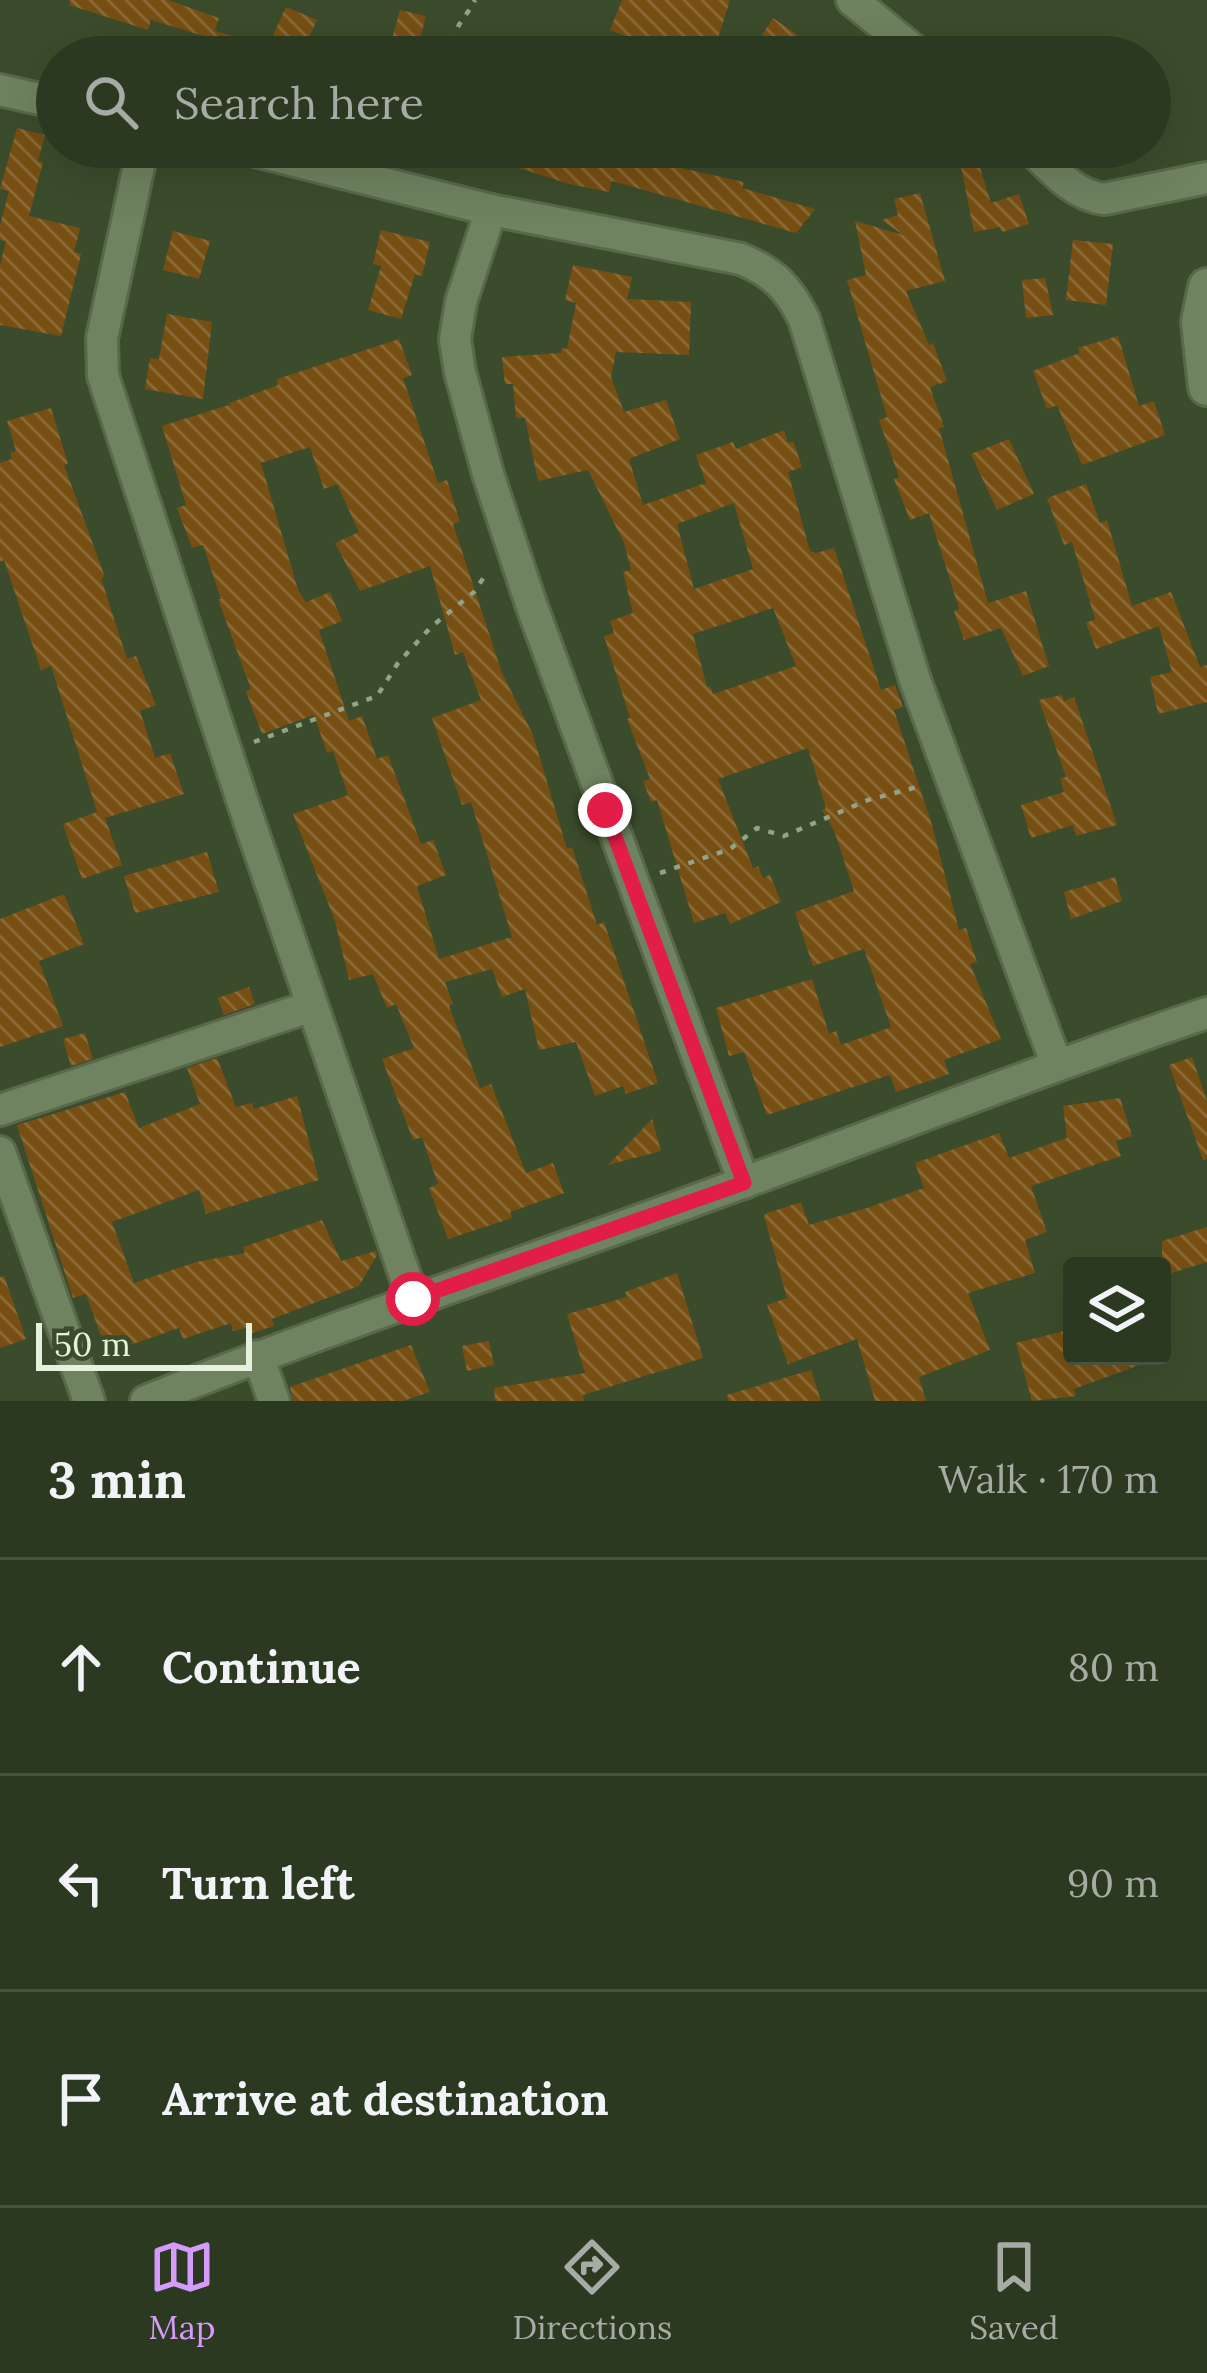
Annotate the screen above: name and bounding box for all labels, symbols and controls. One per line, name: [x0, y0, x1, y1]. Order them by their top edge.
search box: [36, 36, 1171, 168]
icon: search: [78, 69, 144, 135]
text: Search here: [174, 74, 424, 131]
route end: [578, 783, 632, 837]
map controls: [1063, 1257, 1171, 1365]
button: layers: [1063, 1257, 1171, 1365]
route start: [386, 1272, 440, 1326]
scale bar: [36, 1317, 252, 1370]
text: 50 m: [54, 1323, 131, 1365]
text: 3 min: [48, 1447, 186, 1512]
text: Walk · 170 m: [938, 1454, 1159, 1504]
icon: ahead: [48, 1634, 114, 1700]
text: Continue: [162, 1638, 361, 1695]
text: 80 m: [1068, 1642, 1159, 1692]
icon: left: [48, 1850, 114, 1916]
text: Turn left: [162, 1854, 355, 1911]
text: 90 m: [1067, 1858, 1159, 1908]
icon: arrive: [48, 2066, 114, 2132]
text: Arrive at destination: [162, 2070, 609, 2127]
tab: Map: [148, 2234, 216, 2348]
tab: Directions: [513, 2234, 672, 2348]
tab: Saved: [969, 2234, 1058, 2348]

